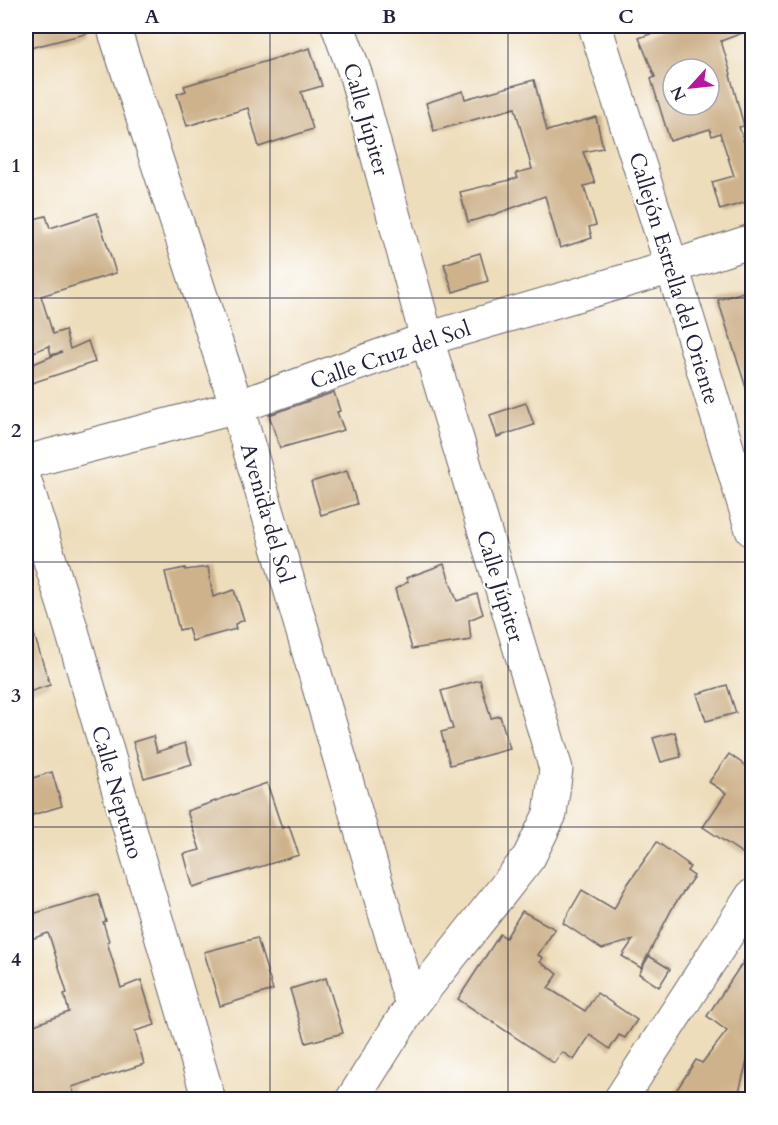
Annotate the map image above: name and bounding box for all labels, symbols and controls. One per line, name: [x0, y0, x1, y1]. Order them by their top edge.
text: A: [144, 3, 160, 30]
text: B: [382, 3, 396, 30]
text: C: [618, 3, 634, 30]
north arrow: [661, 57, 721, 117]
street label: Calle Júpiter: [336, 59, 397, 180]
text: N: [666, 82, 691, 105]
street label: Callejón Estrella del Oriente: [621, 148, 727, 408]
text: 1: [11, 152, 21, 179]
street label: Calle Cruz del Sol: [306, 313, 475, 396]
text: 2: [11, 417, 21, 444]
street label: Avenida del Sol: [233, 440, 301, 587]
street label: Calle Júpiter: [469, 527, 532, 647]
text: 3: [11, 682, 21, 709]
street label: Calle Neptuno: [84, 722, 150, 863]
text: 4: [11, 946, 21, 973]

